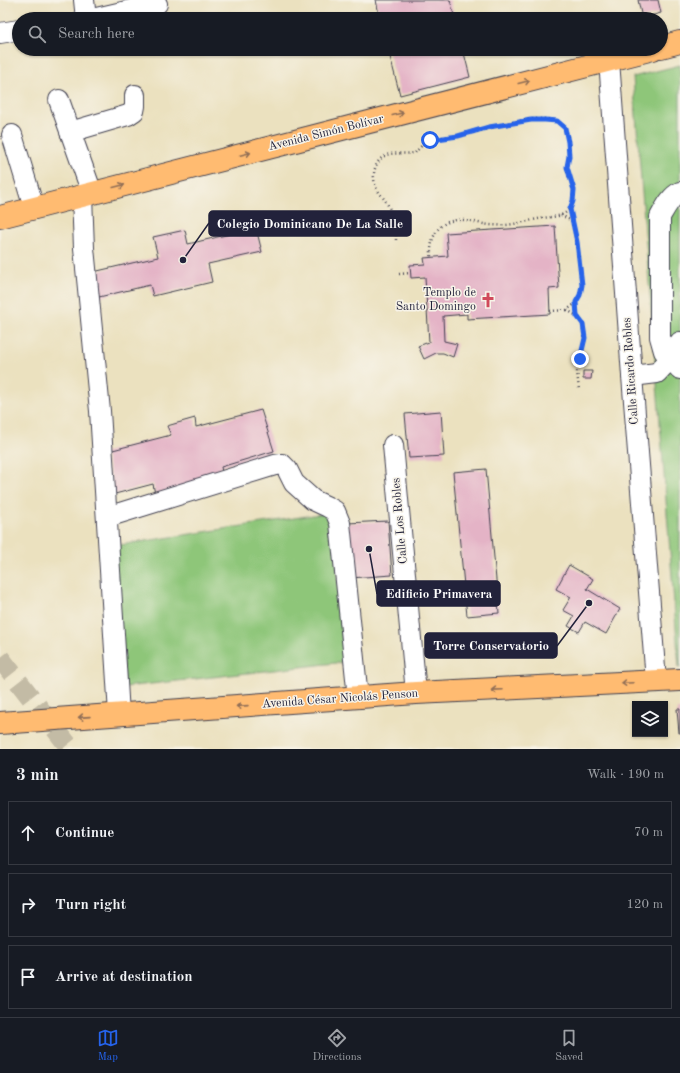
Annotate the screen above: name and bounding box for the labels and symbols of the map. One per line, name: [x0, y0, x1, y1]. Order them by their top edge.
one-way arrow: [517, 78, 530, 85]
one-way arrow: [391, 110, 404, 118]
street label: Avenida Simón Bolívar: [267, 113, 385, 153]
route start: [421, 131, 439, 149]
one-way arrow: [238, 150, 251, 157]
one-way arrow: [112, 182, 125, 189]
callout: Colegio Dominicano De La Salle: [209, 211, 411, 236]
text: Colegio Dominicano De La Salle: [217, 218, 403, 231]
place label: Templo de Santo Domingo: [396, 287, 476, 313]
church icon: Templo de Santo Domingo: [479, 291, 497, 309]
street label: Calle Ricardo Robles: [621, 317, 641, 425]
route end: [571, 350, 589, 368]
street label: Calle Los Robles: [390, 477, 410, 565]
callout: Edificio Primavera: [377, 581, 500, 606]
text: Edificio Primavera: [386, 588, 493, 601]
callout: Torre Conservatorio: [425, 633, 557, 658]
text: Torre Conservatorio: [433, 640, 549, 653]
one-way arrow: [621, 679, 634, 686]
one-way arrow: [491, 686, 504, 693]
street label: Avenida César Nicolás Penson: [262, 688, 419, 710]
one-way arrow: [236, 702, 249, 709]
one-way arrow: [78, 713, 91, 720]

